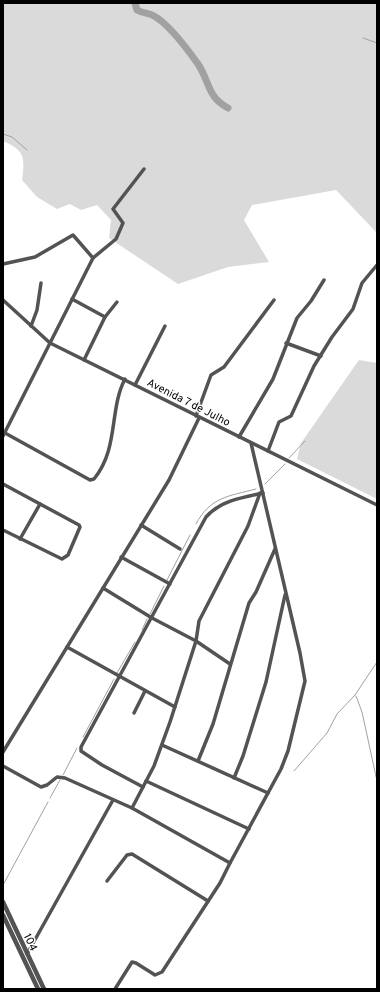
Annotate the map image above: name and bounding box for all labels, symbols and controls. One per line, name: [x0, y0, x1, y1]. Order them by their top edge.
street label: Avenida 7 de Julho: [144, 376, 233, 430]
street label: 104: [20, 931, 40, 954]

